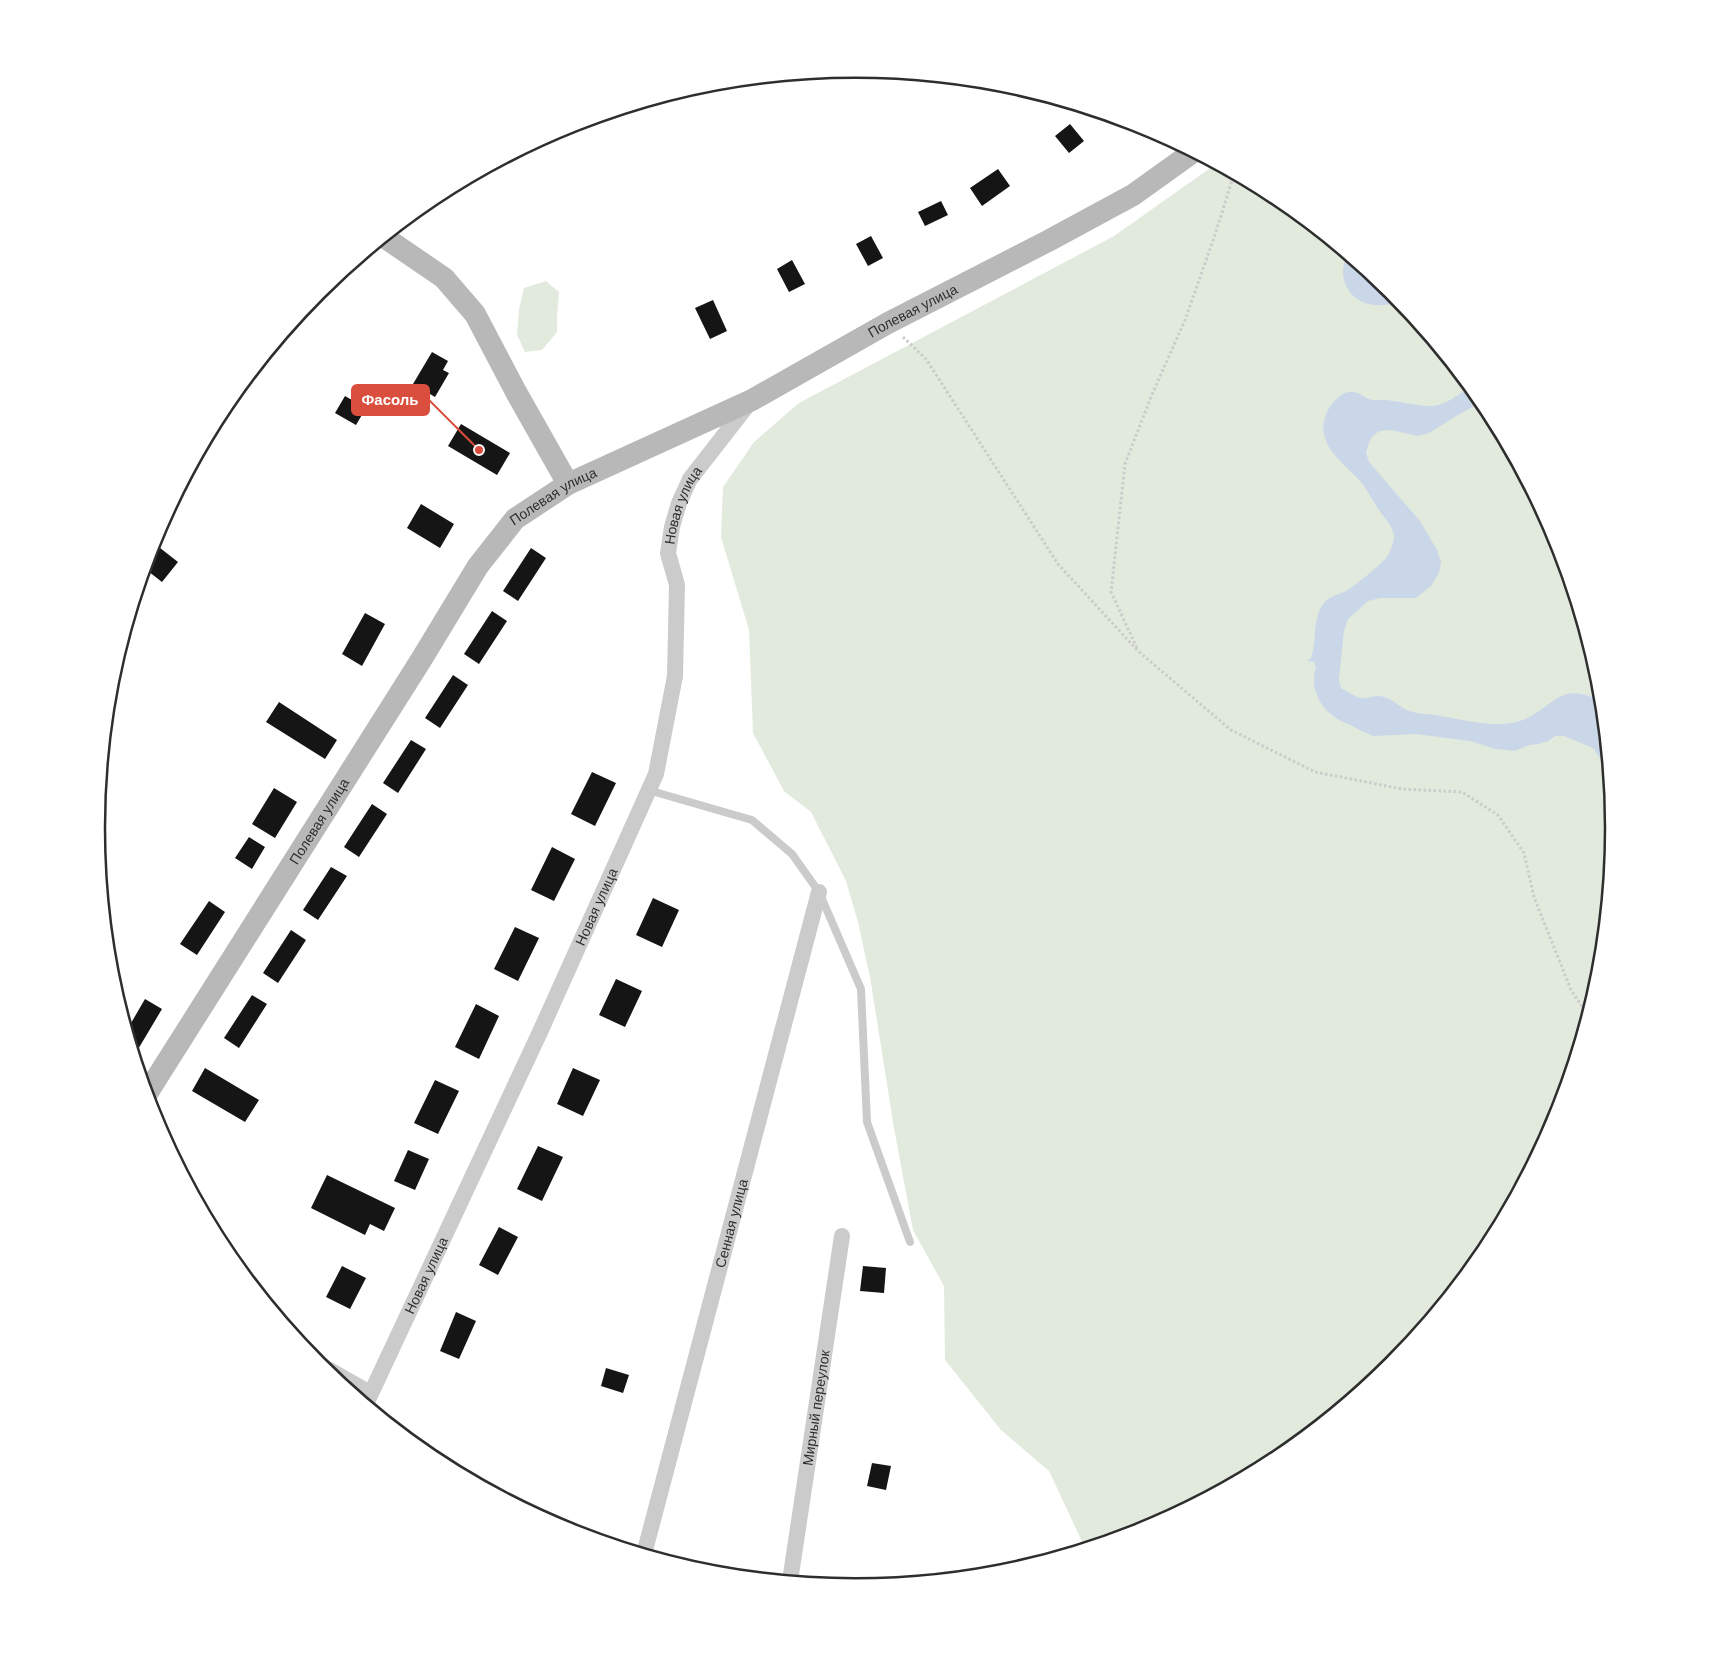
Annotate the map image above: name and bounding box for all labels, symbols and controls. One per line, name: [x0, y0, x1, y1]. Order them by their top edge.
street label: Полевая улица: [865, 281, 960, 341]
callout: Фасоль: [352, 385, 429, 415]
text: Фасоль: [361, 391, 419, 408]
street label: Новая улица: [661, 463, 705, 545]
street label: Полевая улица: [507, 464, 599, 528]
street label: Полевая улица: [286, 775, 352, 867]
street label: Новая улица: [572, 865, 621, 948]
street label: Сенная улица: [712, 1177, 751, 1269]
street label: Новая улица: [401, 1234, 451, 1316]
street label: Мирный переулок: [799, 1348, 833, 1467]

